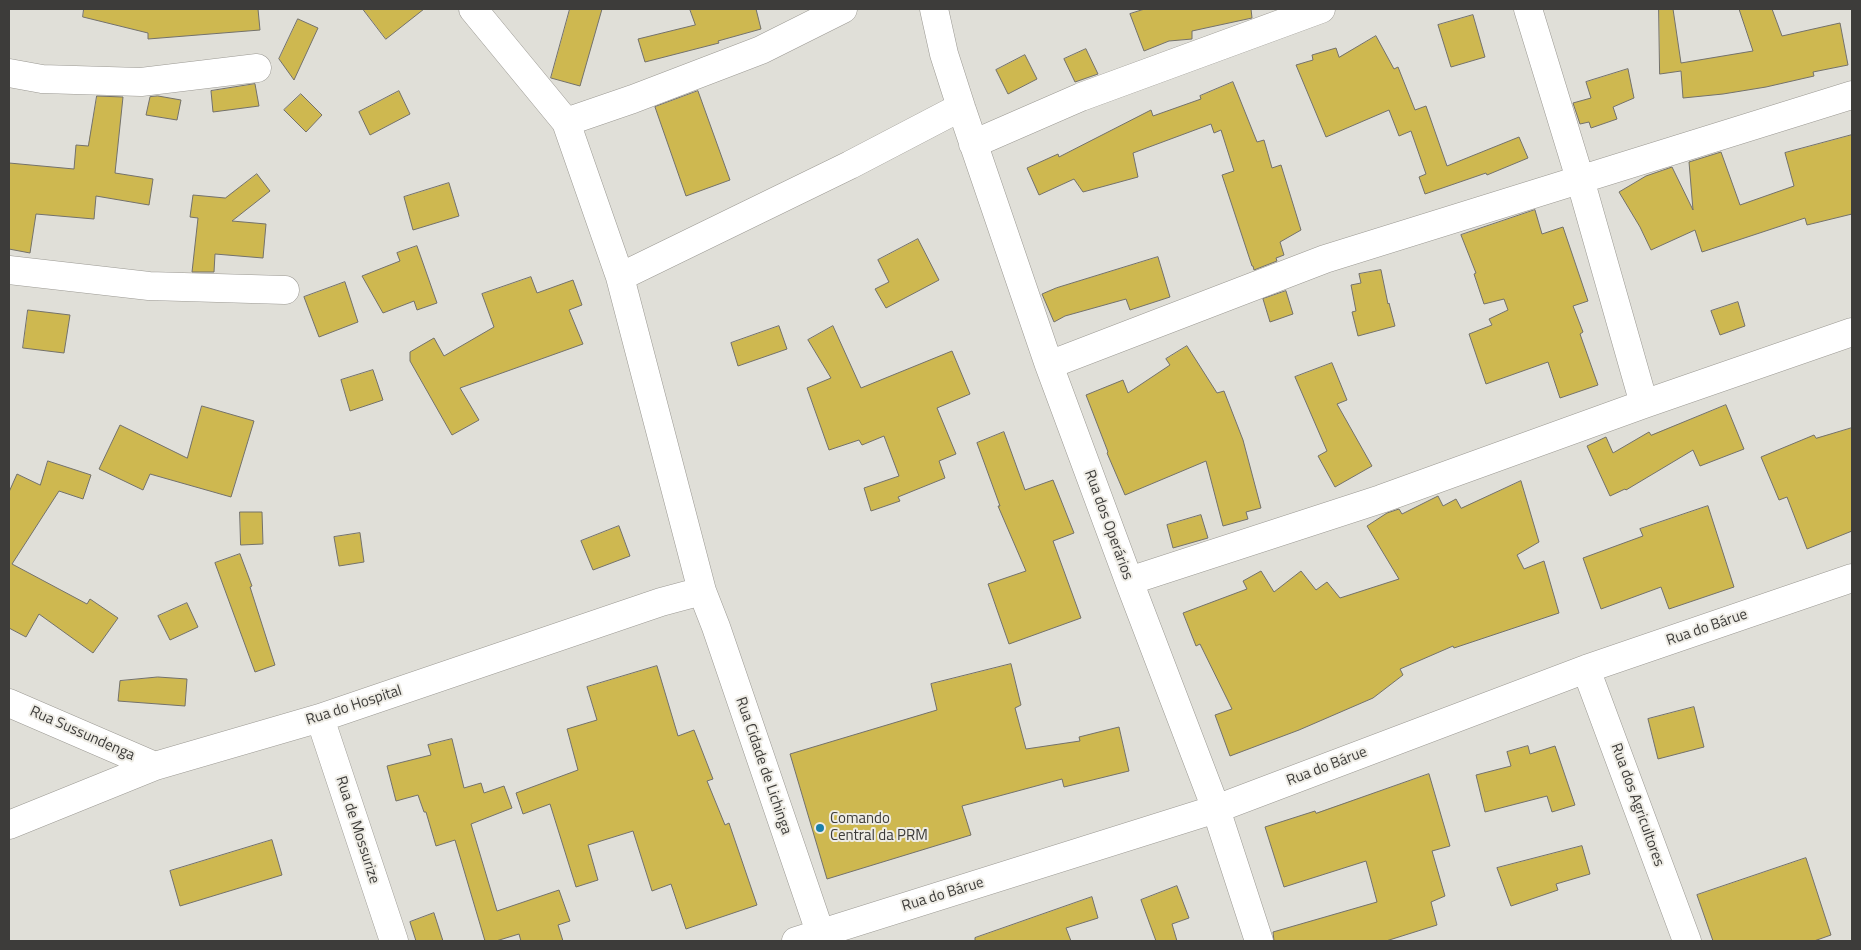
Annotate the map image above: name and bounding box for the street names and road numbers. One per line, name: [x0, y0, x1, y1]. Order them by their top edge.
street label: Rua dos Operários: [1080, 468, 1136, 582]
street label: Rua do Bárue: [1664, 606, 1750, 650]
street label: Rua do Hospital: [304, 682, 404, 730]
street label: Rua Cidade de Lichinga: [731, 695, 795, 837]
street label: Rua Sussundenga: [27, 703, 137, 765]
street label: Rua dos Agricultores: [1606, 741, 1668, 869]
street label: Rua do Bárue: [1284, 743, 1370, 791]
street label: Rua de Mossurize: [331, 774, 383, 886]
street label: Rua do Bárue: [900, 874, 986, 916]

